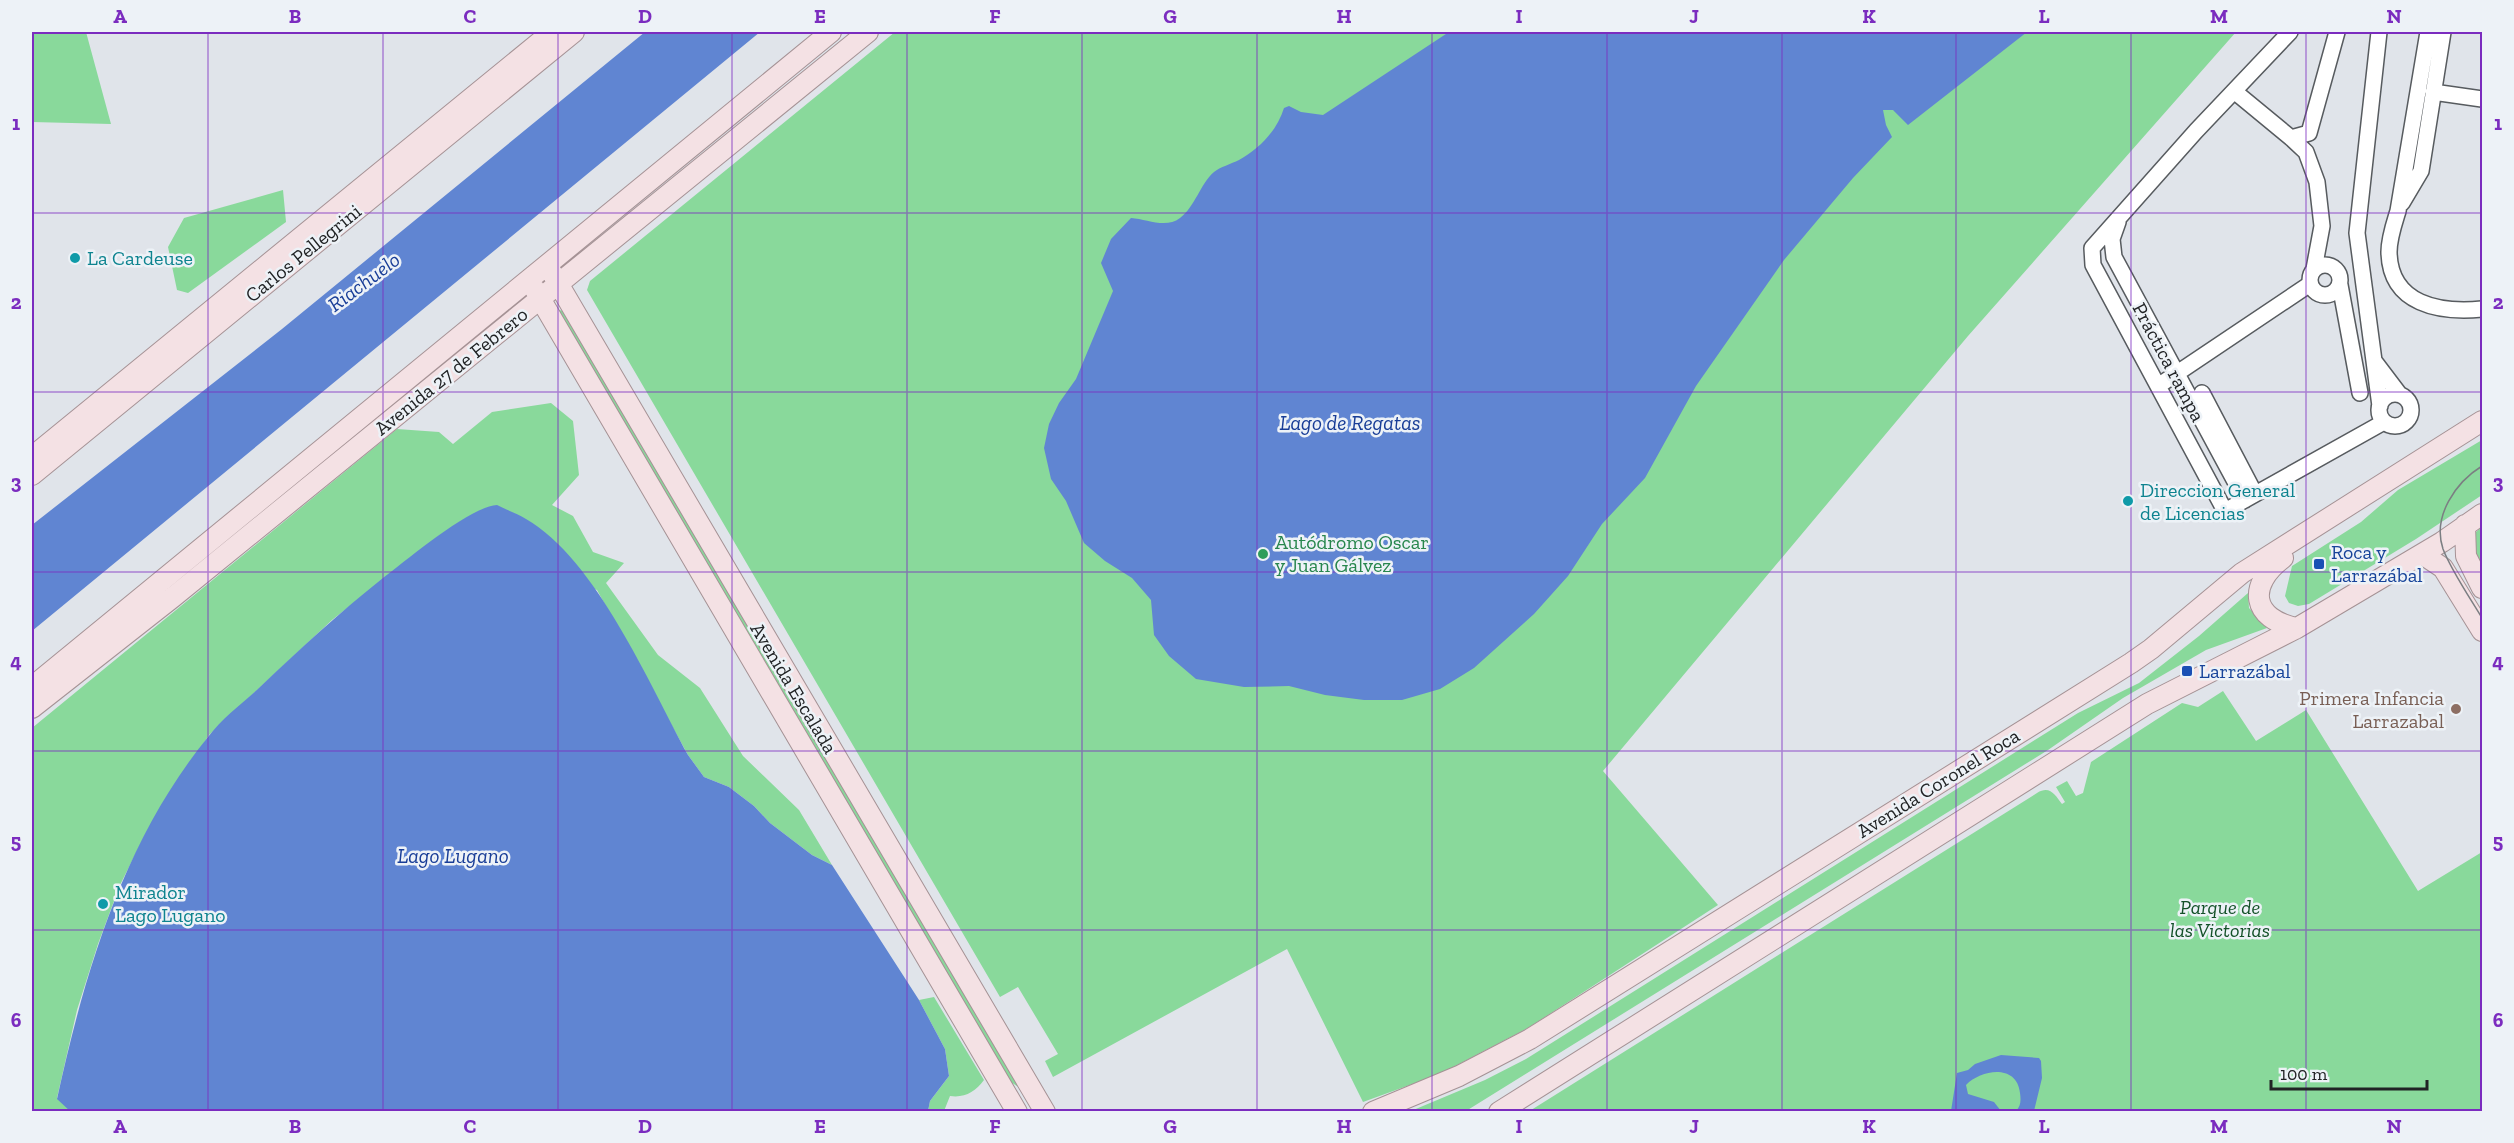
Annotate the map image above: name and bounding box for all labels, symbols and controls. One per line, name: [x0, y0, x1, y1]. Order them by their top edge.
text: A: [113, 4, 127, 28]
text: B: [289, 4, 301, 28]
text: C: [464, 4, 477, 28]
text: D: [638, 4, 652, 28]
text: E: [814, 4, 826, 28]
text: F: [989, 4, 1001, 28]
text: G: [1163, 4, 1177, 28]
text: H: [1336, 4, 1352, 28]
text: I: [1515, 4, 1523, 28]
text: J: [1689, 4, 1699, 28]
text: K: [1862, 4, 1876, 28]
text: L: [2038, 4, 2050, 28]
text: M: [2210, 4, 2228, 28]
text: N: [2386, 4, 2402, 28]
text: 1: [12, 111, 20, 135]
text: 1: [2494, 111, 2502, 135]
street label: Carlos Pellegrini: [240, 199, 366, 307]
place label: La Cardeuse: [87, 246, 193, 270]
water label: Riachuelo: [323, 246, 405, 317]
marker: La Cardeuse: [68, 251, 82, 265]
text: 2: [11, 290, 22, 314]
text: 2: [2493, 290, 2504, 314]
street label: Práctica rampa: [2128, 298, 2211, 426]
street label: Avenida 27 de Febrero: [370, 302, 532, 440]
water label: Lago de Regatas: [1279, 410, 1421, 435]
text: 3: [11, 470, 22, 494]
text: 3: [2493, 470, 2504, 494]
place label: Direccion General de Licencias: [2140, 478, 2295, 525]
marker: Direccion General de Licencias: [2121, 494, 2135, 508]
place label: Autódromo Oscar y Juan Gálvez: [1275, 530, 1429, 577]
place label: Roca y Larrazábal: [2331, 540, 2423, 587]
marker: Autódromo Oscar y Juan Gálvez: [1256, 547, 1270, 561]
marker: Roca y Larrazábal: [2312, 557, 2326, 571]
street label: Avenida Escalada: [745, 618, 843, 758]
text: 4: [10, 649, 22, 673]
text: 4: [2492, 649, 2504, 673]
place label: Larrazábal: [2199, 659, 2291, 683]
marker: Larrazábal: [2180, 664, 2194, 678]
place label: Primera Infancia Larrazabal: [2299, 686, 2444, 733]
marker: Primera Infancia Larrazabal: [2449, 702, 2463, 716]
street label: Avenida Coronel Roca: [1852, 723, 2024, 843]
text: 5: [11, 829, 21, 853]
text: 5: [2493, 829, 2503, 853]
water label: Lago Lugano: [397, 843, 509, 868]
place label: Mirador Lago Lugano: [115, 880, 226, 927]
park label: Parque de las Victorias: [2170, 895, 2270, 942]
marker: Mirador Lago Lugano: [96, 897, 110, 911]
text: 6: [11, 1008, 22, 1032]
text: 6: [2493, 1008, 2504, 1032]
scale bar: [2271, 1053, 2427, 1091]
text: 100 m: [2280, 1063, 2328, 1085]
text: A: [113, 1114, 127, 1138]
text: B: [289, 1114, 301, 1138]
text: C: [464, 1114, 477, 1138]
text: D: [638, 1114, 652, 1138]
text: E: [814, 1114, 826, 1138]
text: F: [989, 1114, 1001, 1138]
text: G: [1163, 1114, 1177, 1138]
text: H: [1336, 1114, 1352, 1138]
text: I: [1515, 1114, 1523, 1138]
text: J: [1689, 1114, 1699, 1138]
text: K: [1862, 1114, 1876, 1138]
text: L: [2038, 1114, 2050, 1138]
text: M: [2210, 1114, 2228, 1138]
text: N: [2386, 1114, 2402, 1138]

